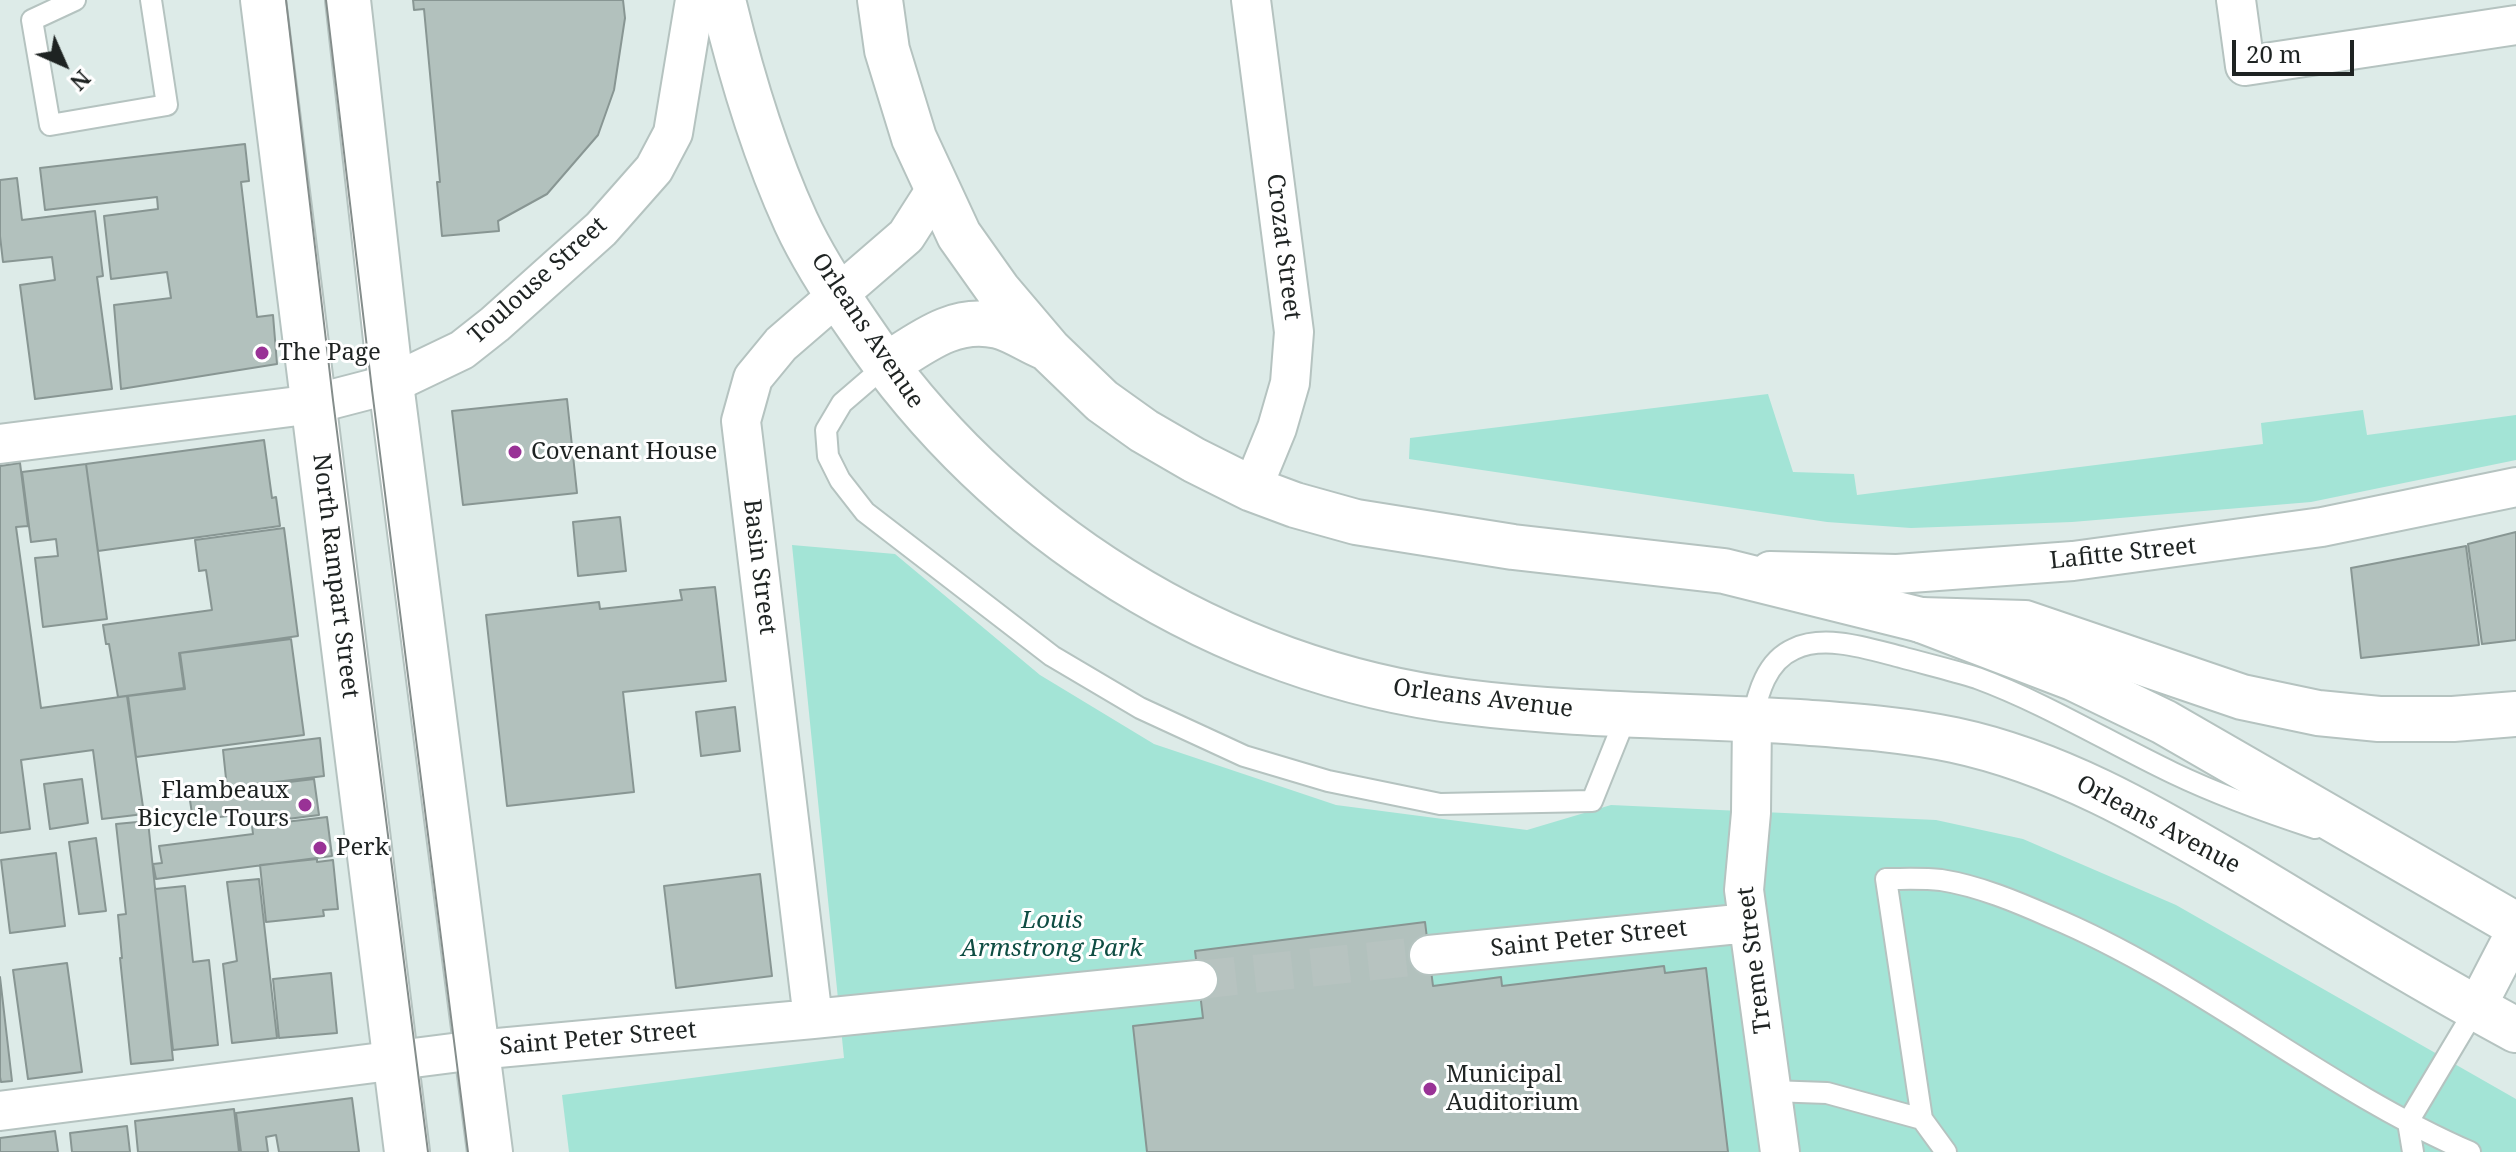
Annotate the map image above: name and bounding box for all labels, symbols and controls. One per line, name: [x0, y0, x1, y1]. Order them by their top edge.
north arrow: [24, 24, 104, 104]
scale bar: [2236, 24, 2358, 74]
text: 20 m: [2246, 37, 2302, 70]
text: N: [64, 64, 98, 98]
street label: Crozat Street: [1260, 172, 1306, 322]
street label: Toulouse Street: [463, 211, 613, 351]
street label: Orleans Avenue: [804, 248, 930, 414]
place label: The Page: [278, 339, 381, 367]
marker: The Page: [253, 344, 271, 362]
place label: Covenant House: [531, 438, 717, 466]
marker: Covenant House: [506, 443, 524, 461]
street label: North Rampart Street: [306, 452, 364, 700]
street label: Basin Street: [736, 498, 782, 636]
street label: Lafitte Street: [2048, 532, 2198, 576]
street label: Orleans Avenue: [1391, 674, 1575, 724]
street label: Orleans Avenue: [2071, 770, 2245, 880]
place label: Flambeaux Bicycle Tours: [137, 777, 289, 833]
marker: Flambeaux Bicycle Tours: [296, 796, 314, 814]
place label: Perk: [336, 834, 389, 862]
marker: Perk: [311, 839, 329, 857]
street label: Treme Street: [1732, 885, 1778, 1035]
park label: Louis Armstrong Park: [961, 907, 1143, 963]
street label: Saint Peter Street: [1489, 914, 1689, 964]
street label: Saint Peter Street: [498, 1016, 698, 1062]
place label: Municipal Auditorium: [1446, 1061, 1579, 1117]
marker: Municipal Auditorium: [1421, 1080, 1439, 1098]

